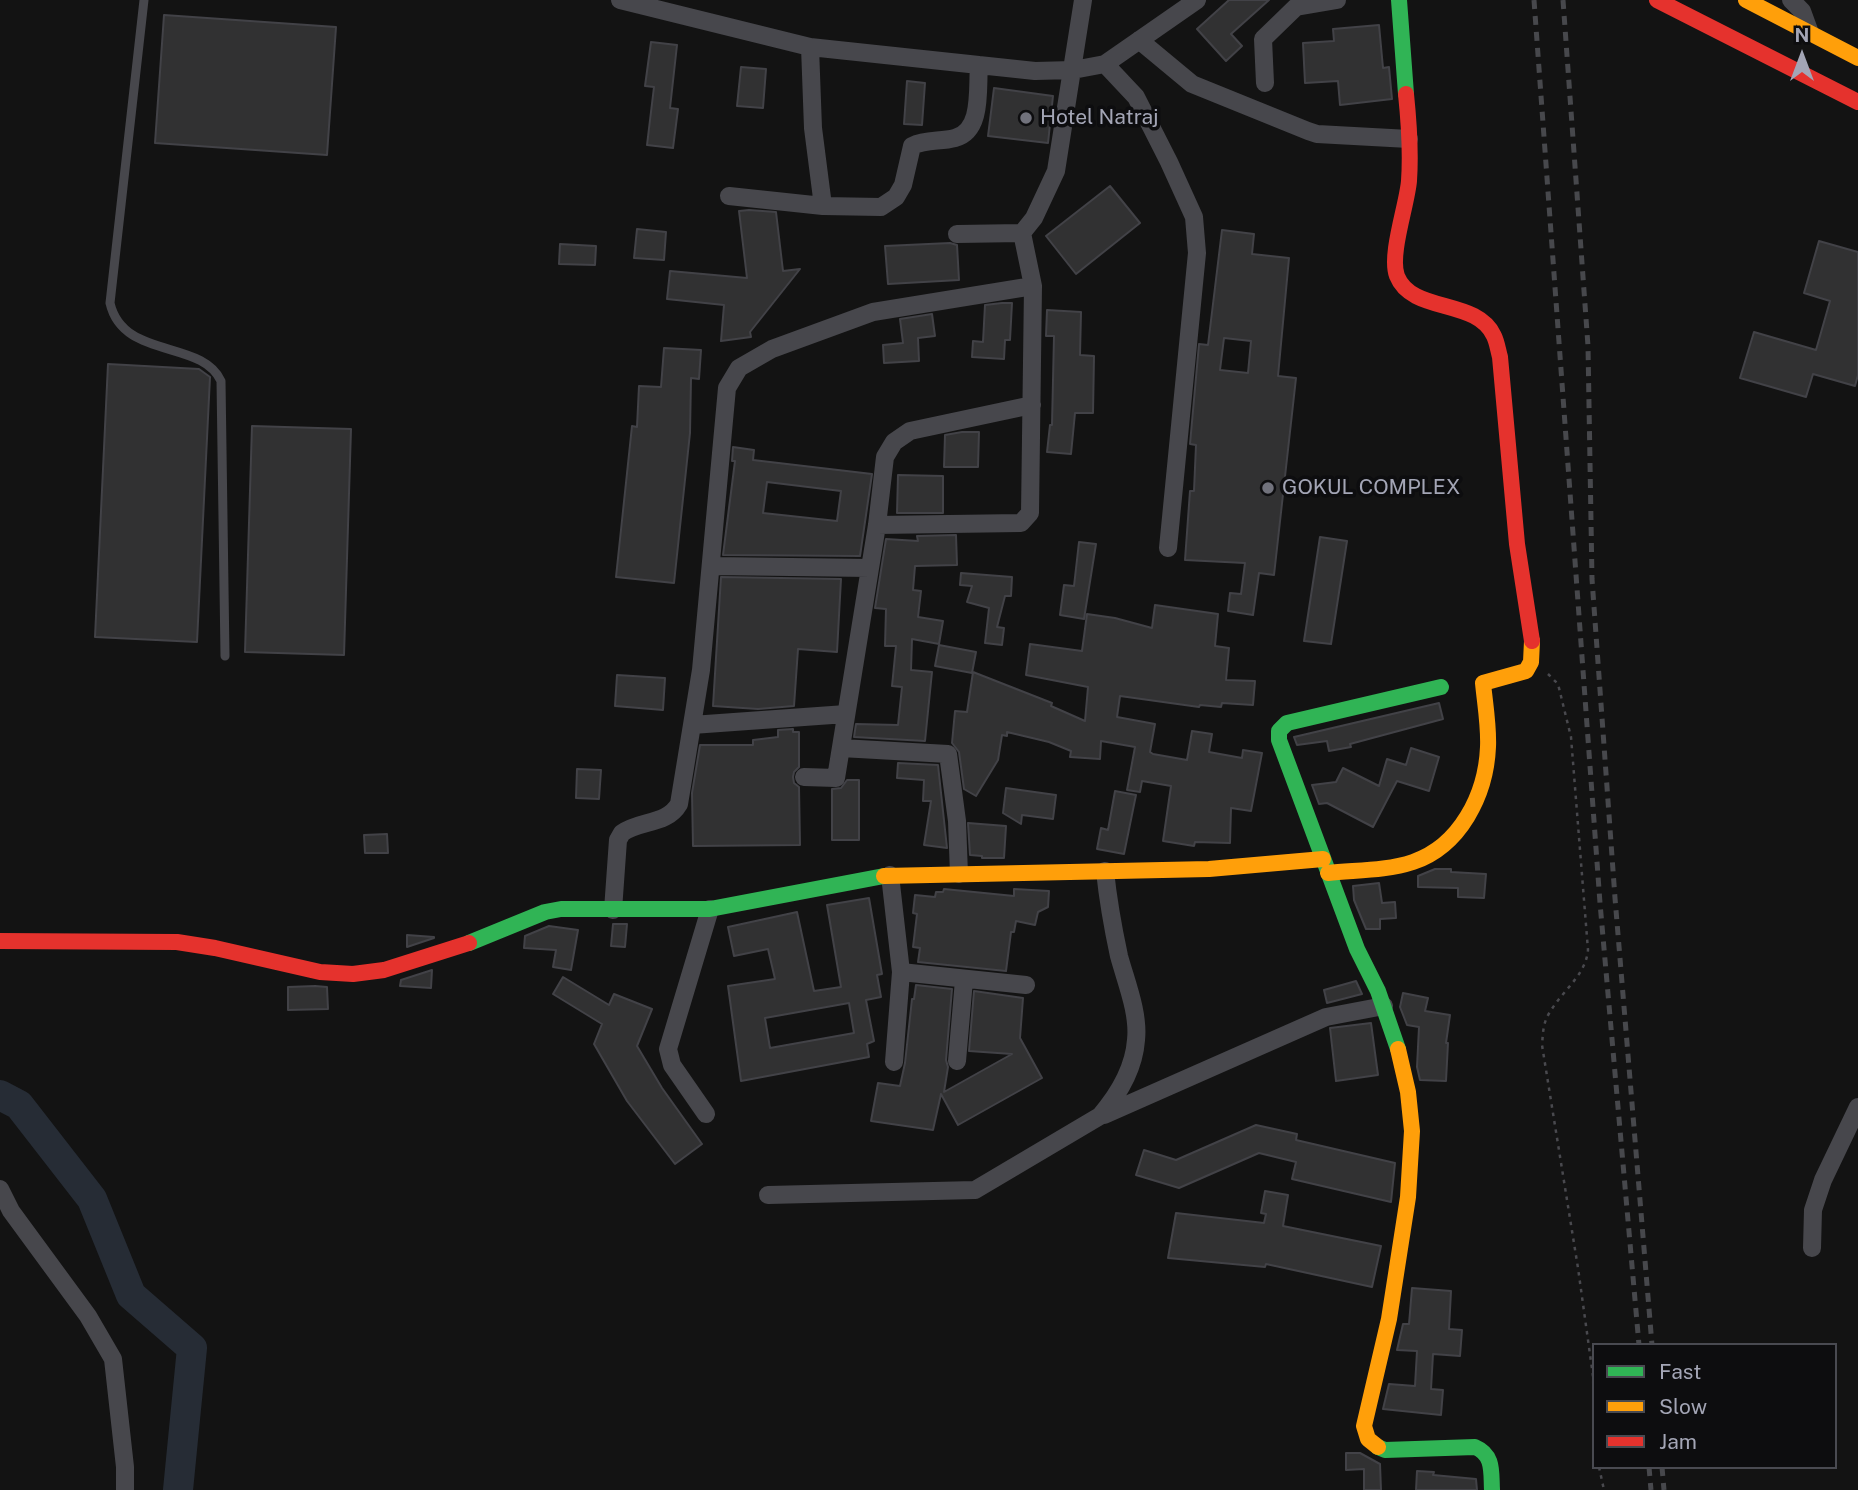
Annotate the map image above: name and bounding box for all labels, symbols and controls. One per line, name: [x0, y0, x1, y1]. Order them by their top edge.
north arrow: [1767, 21, 1837, 91]
text: N: [1795, 24, 1809, 46]
place label: Hotel Natraj: [1040, 105, 1159, 131]
marker: Hotel Natraj: [1018, 110, 1034, 126]
place label: GOKUL COMPLEX: [1282, 475, 1461, 501]
marker: GOKUL COMPLEX: [1260, 480, 1276, 496]
legend: [1592, 1343, 1837, 1469]
text: Fast: [1659, 1359, 1701, 1384]
text: Slow: [1659, 1394, 1707, 1419]
text: Jam: [1659, 1429, 1697, 1454]

